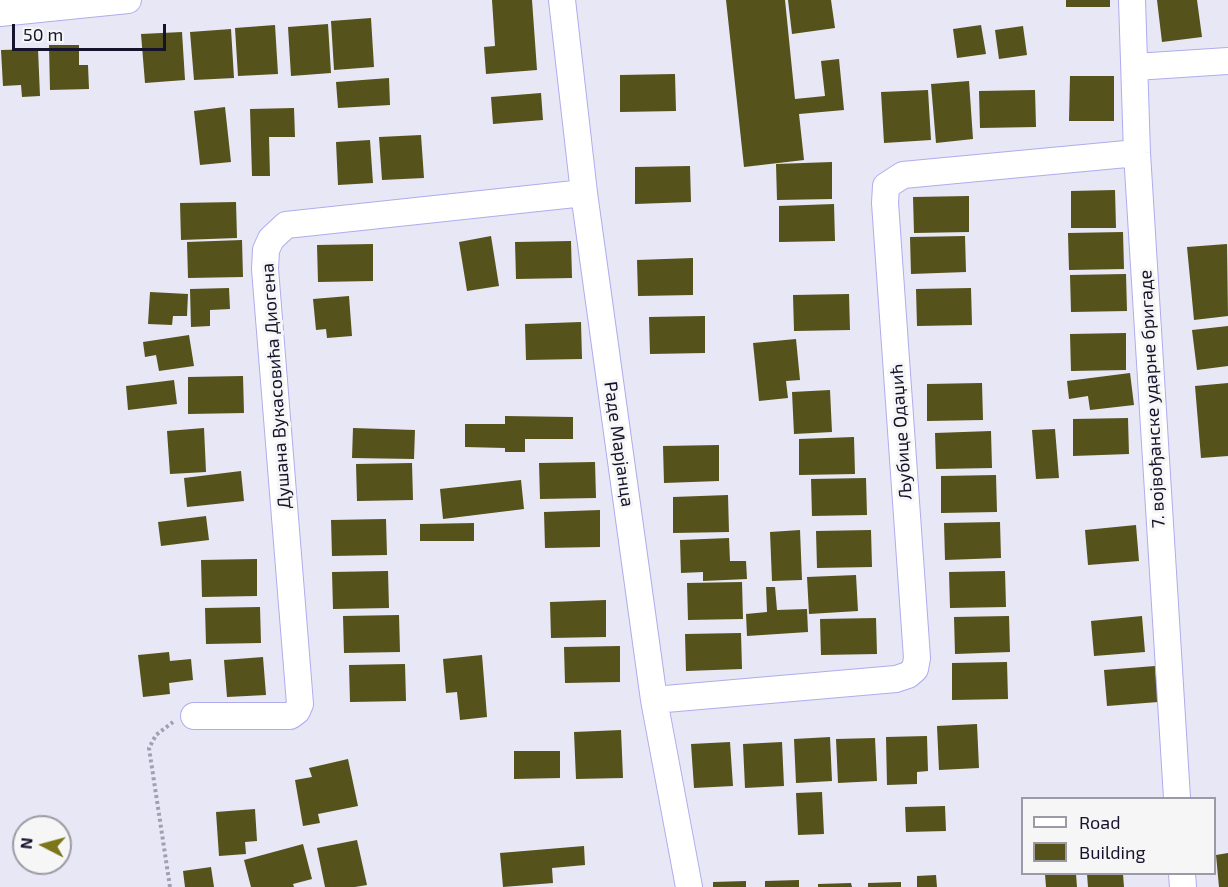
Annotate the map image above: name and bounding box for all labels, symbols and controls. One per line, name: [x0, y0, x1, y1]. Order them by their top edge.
scale bar: [15, 12, 170, 50]
text: 50 m: [23, 23, 63, 45]
street label: Душана Вукасовића Диогена: [257, 262, 295, 510]
street label: 7. војвођанске ударне бригаде: [1134, 269, 1170, 529]
street label: Љубице Одаџић: [885, 363, 917, 501]
street label: Раде Марјанца: [599, 380, 639, 508]
legend: [1021, 797, 1216, 875]
text: Road: [1079, 811, 1120, 833]
north arrow: [12, 815, 72, 875]
text: N: [16, 837, 36, 850]
text: Building: [1079, 841, 1146, 863]

